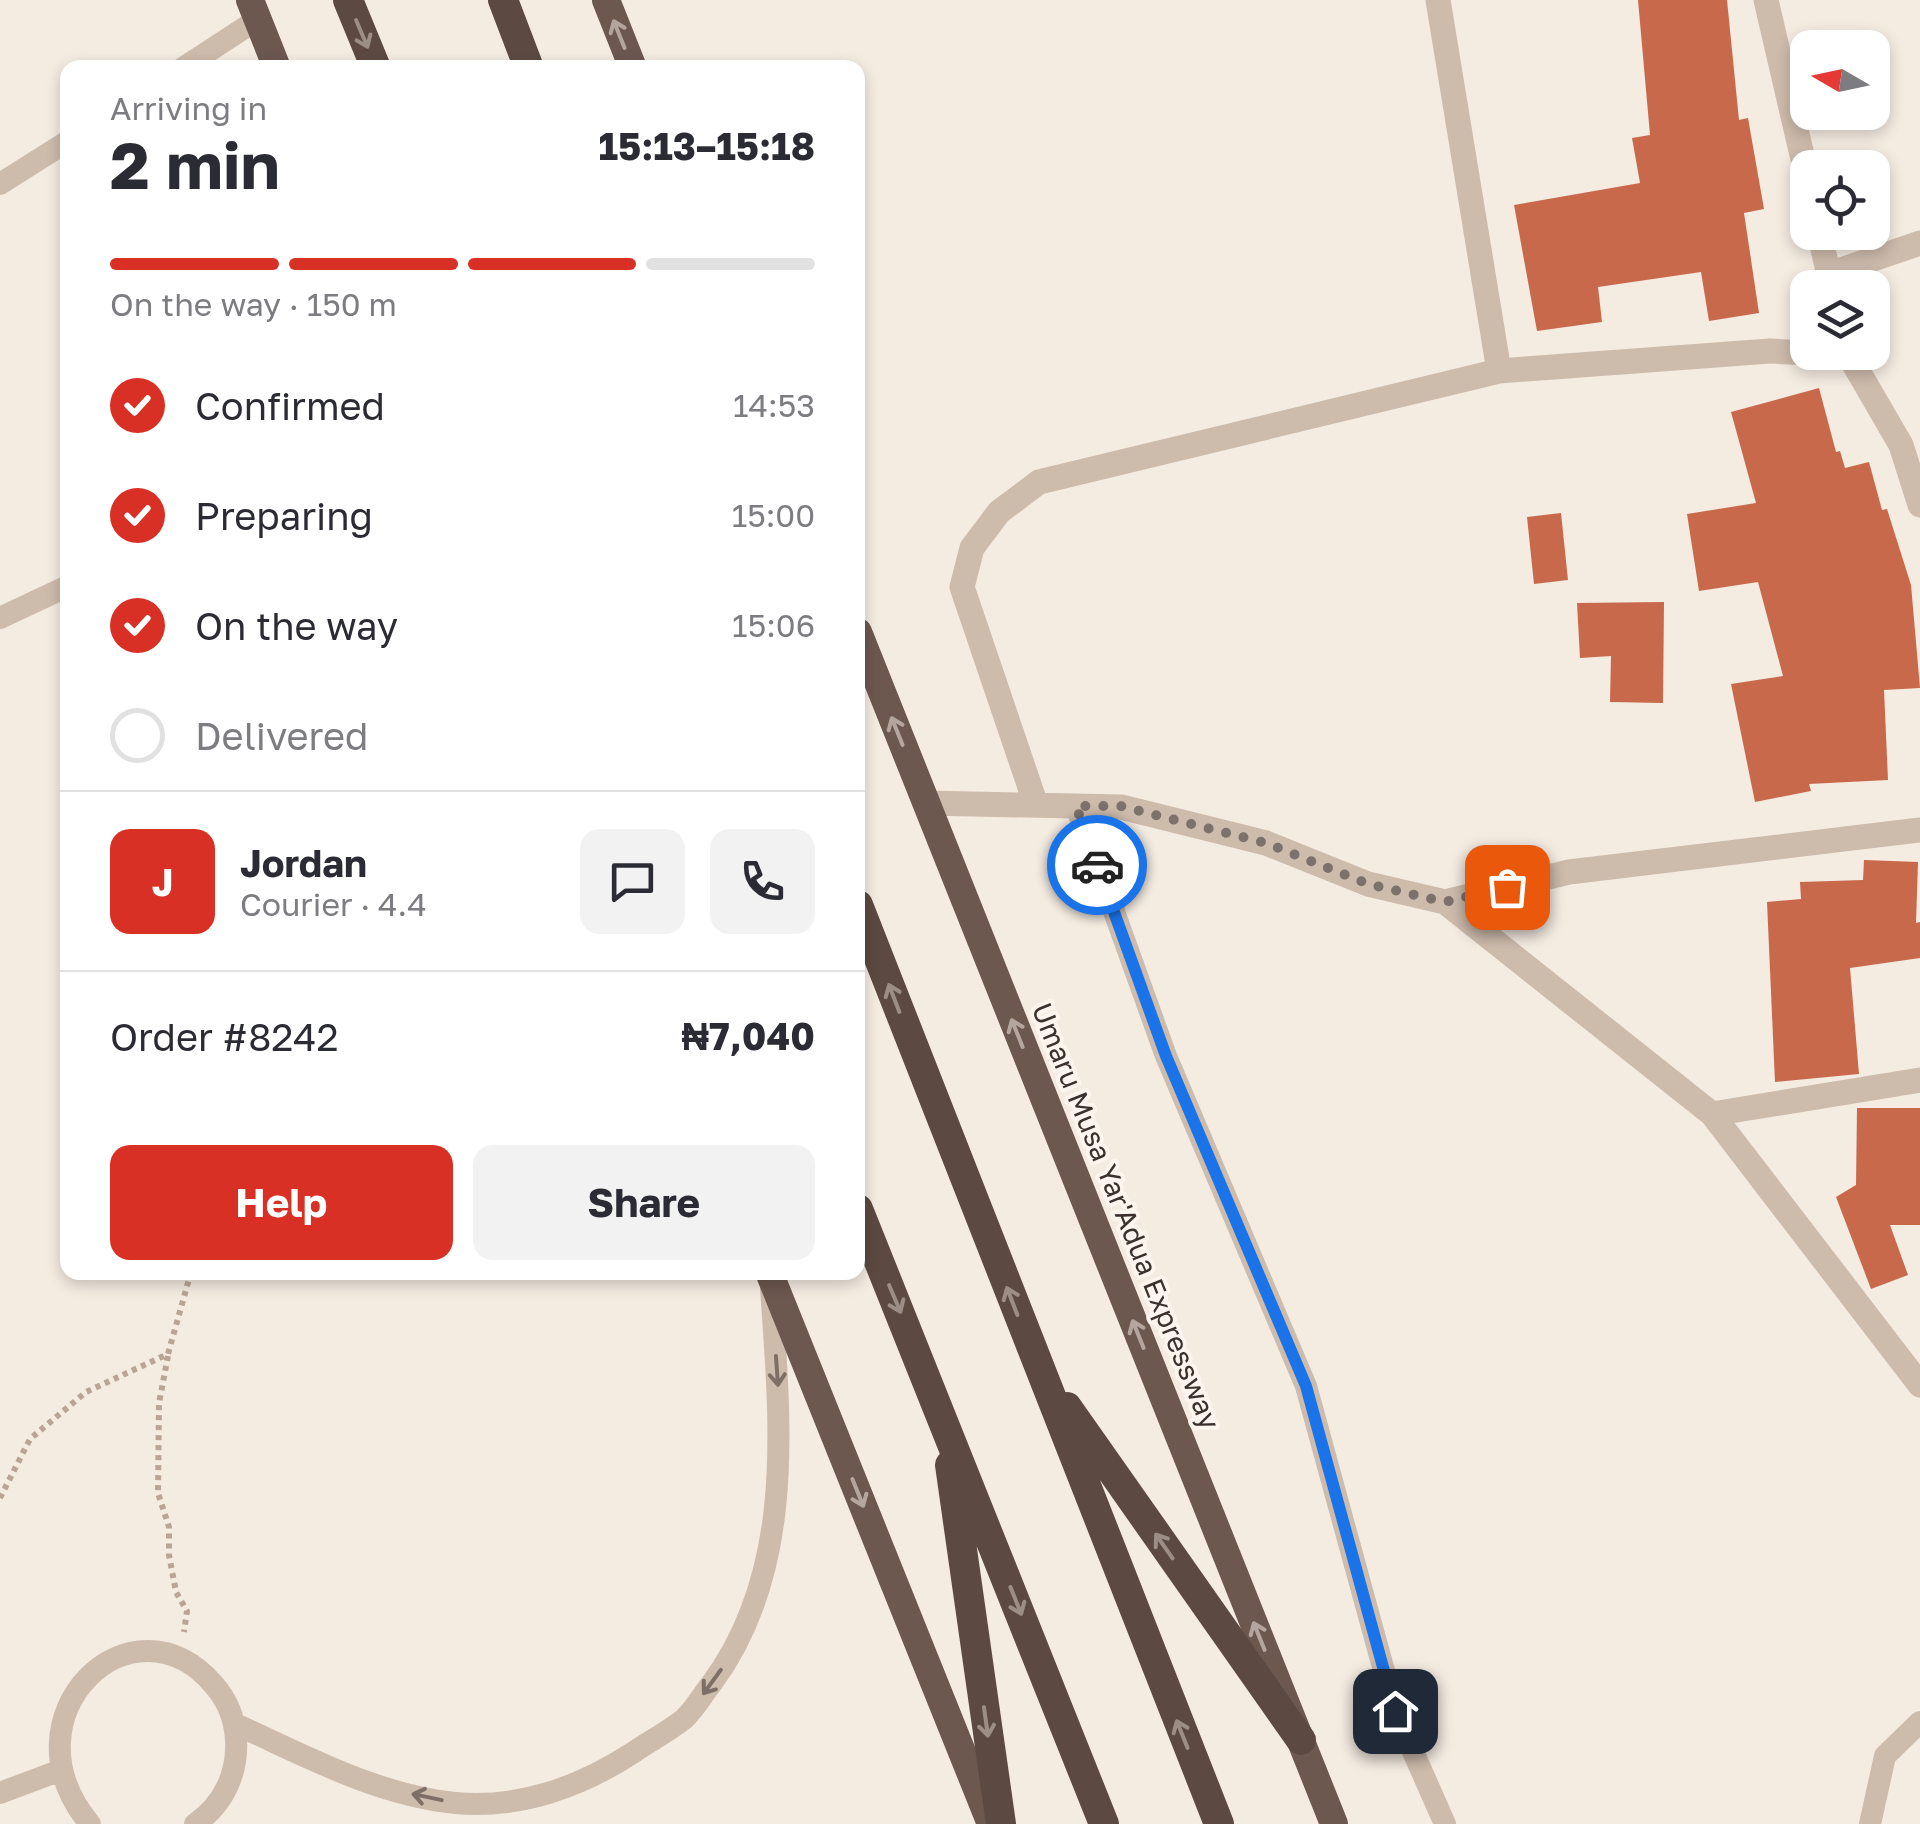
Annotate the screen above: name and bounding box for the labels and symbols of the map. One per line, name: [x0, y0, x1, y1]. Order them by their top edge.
one-way arrow: [354, 18, 372, 49]
one-way arrow: [609, 19, 627, 49]
north arrow: [1790, 30, 1890, 130]
one-way arrow: [886, 716, 904, 747]
courier: [1047, 815, 1147, 915]
pin: [1465, 845, 1550, 930]
one-way arrow: [884, 984, 902, 1015]
street label: Umaru Musa Yar'Adua Expressway: [1026, 998, 1227, 1434]
one-way arrow: [1007, 1018, 1025, 1048]
one-way arrow: [888, 1283, 906, 1314]
one-way arrow: [1002, 1286, 1020, 1317]
one-way arrow: [1127, 1320, 1145, 1350]
one-way arrow: [767, 1355, 786, 1387]
one-way arrow: [850, 1477, 868, 1508]
one-way arrow: [1154, 1533, 1175, 1560]
one-way arrow: [1008, 1585, 1026, 1616]
one-way arrow: [1248, 1621, 1266, 1652]
one-way arrow: [701, 1668, 722, 1695]
pin: [1353, 1669, 1438, 1754]
one-way arrow: [978, 1705, 996, 1737]
one-way arrow: [1172, 1719, 1190, 1749]
one-way arrow: [412, 1786, 444, 1805]

